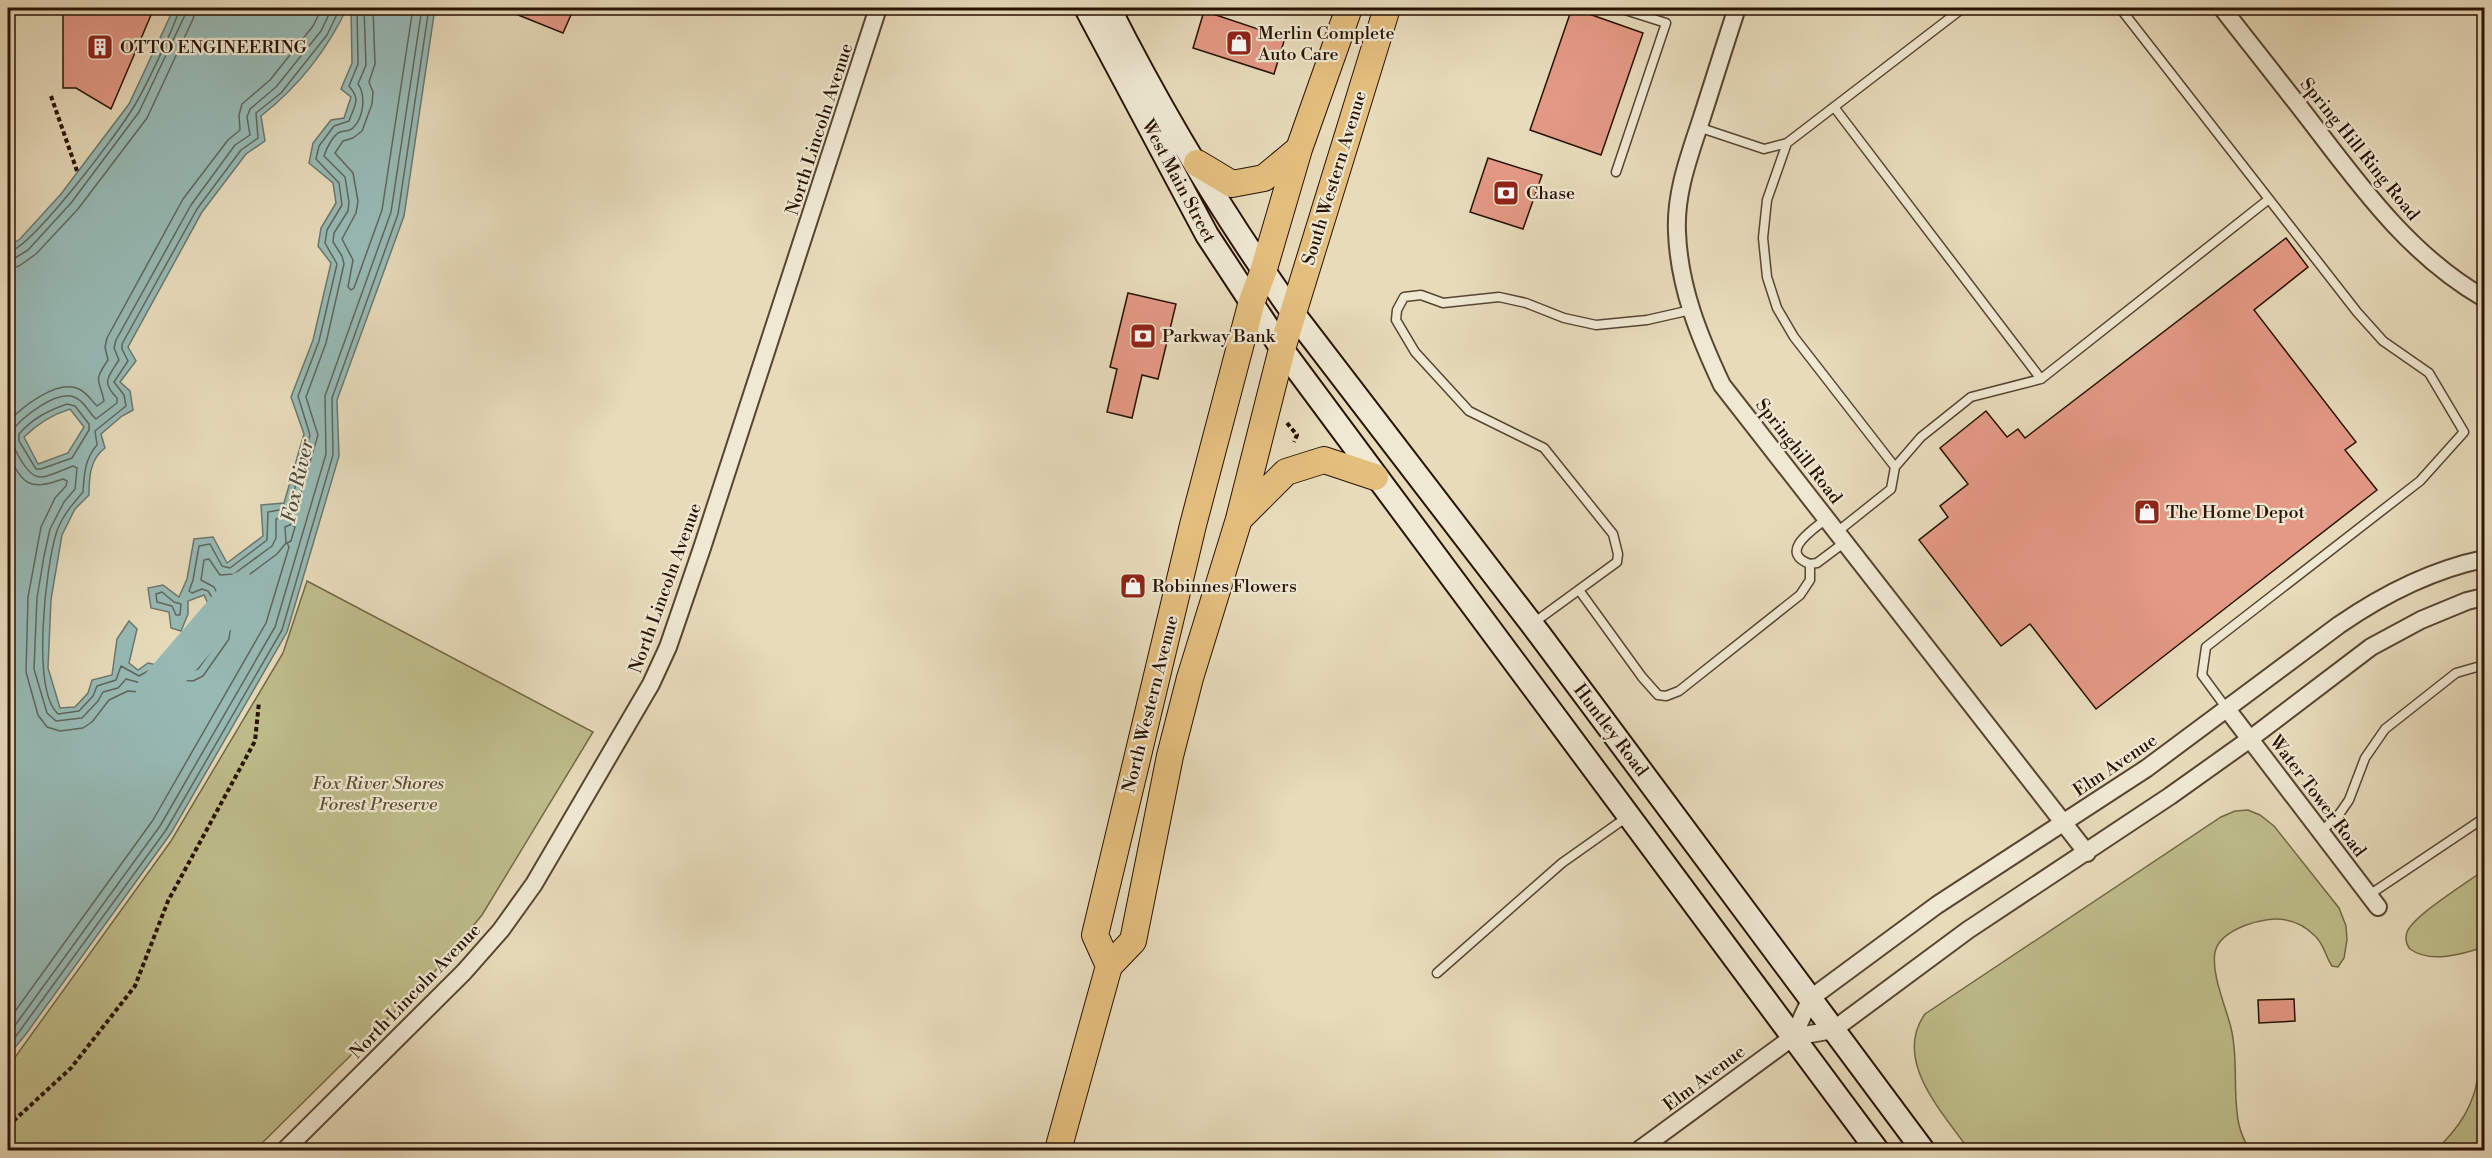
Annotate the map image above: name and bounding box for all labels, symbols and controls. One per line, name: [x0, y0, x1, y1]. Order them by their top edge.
place label: Merlin Complete Auto Care: [1257, 22, 1395, 66]
shop icon: Merlin Complete Auto Care: [1224, 28, 1254, 58]
building icon: OTTO ENGINEERING: [85, 32, 115, 62]
place label: OTTO ENGINEERING: [120, 36, 308, 59]
street label: North Lincoln Avenue: [781, 40, 858, 218]
street label: Spring Hill Ring Road: [2295, 73, 2425, 226]
street label: South Western Avenue: [1297, 88, 1372, 268]
street label: West Main Street: [1136, 115, 1221, 248]
bank icon: Chase: [1491, 178, 1521, 208]
place label: Chase: [1526, 182, 1575, 205]
bank icon: Parkway Bank: [1128, 321, 1158, 351]
place label: Parkway Bank: [1162, 325, 1277, 348]
street label: Springhill Road: [1750, 394, 1847, 509]
water label: Fox River: [277, 437, 320, 525]
shop icon: The Home Depot: [2132, 497, 2162, 527]
street label: North Lincoln Avenue: [624, 500, 707, 676]
place label: The Home Depot: [2166, 501, 2305, 524]
shop icon: Robinnes Flowers: [1118, 571, 1148, 601]
place label: Robinnes Flowers: [1152, 575, 1297, 598]
street label: North Western Avenue: [1117, 613, 1184, 795]
street label: Huntley Road: [1568, 679, 1654, 782]
street label: Elm Avenue: [2069, 729, 2162, 802]
street label: Water Tower Road: [2264, 730, 2371, 862]
park label: Fox River Shores Forest Preserve: [312, 772, 444, 816]
street label: North Lincoln Avenue: [345, 919, 486, 1064]
street label: Elm Avenue: [1659, 1040, 1750, 1117]

